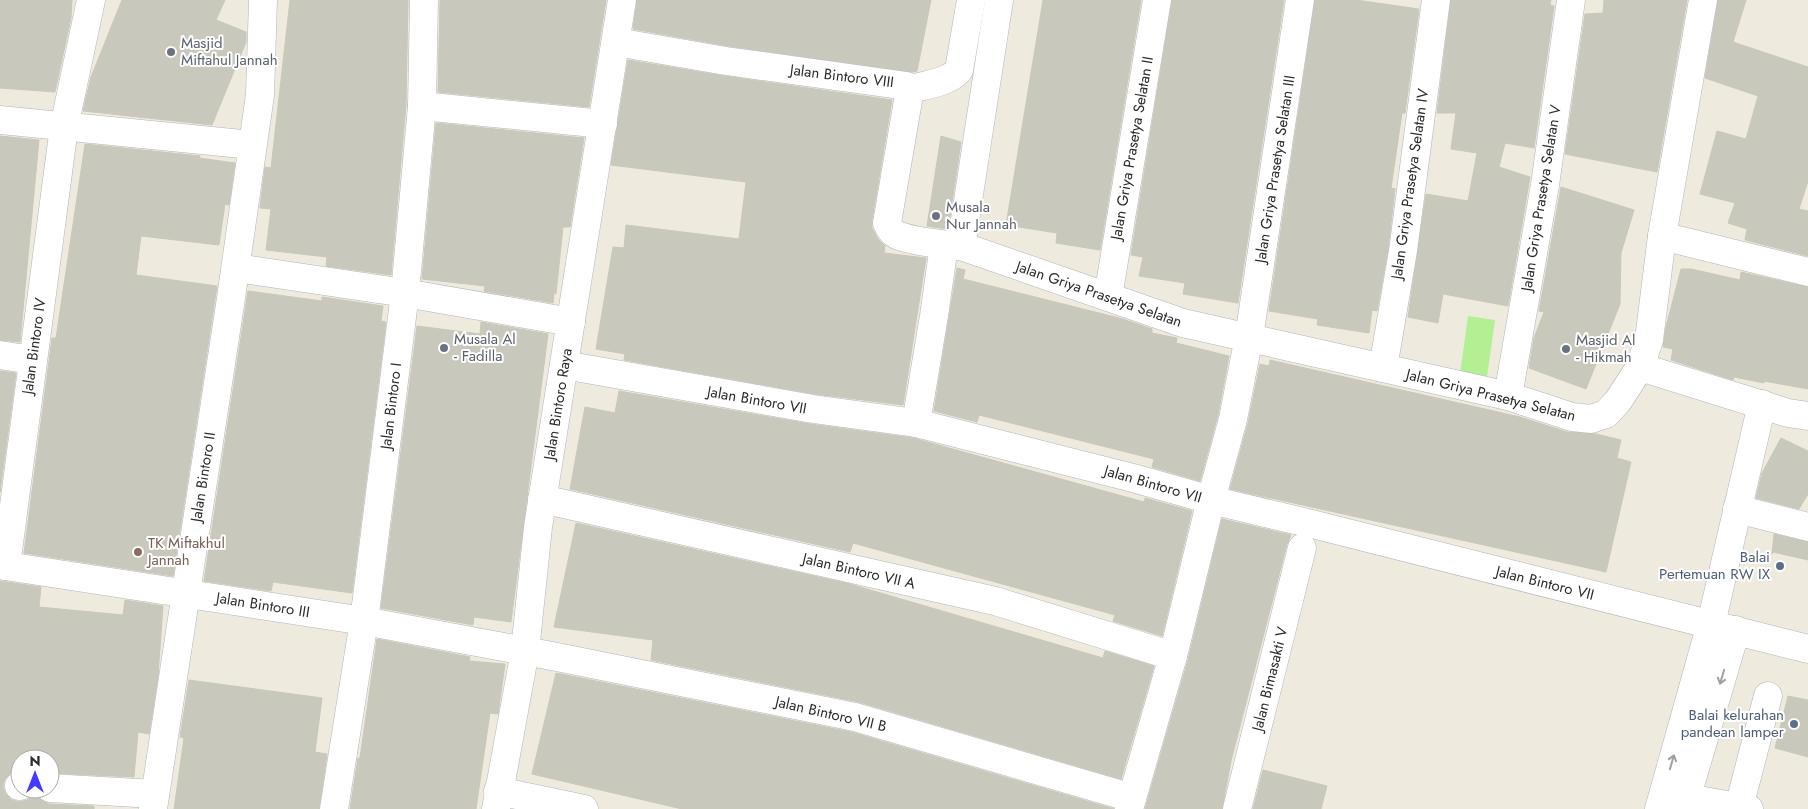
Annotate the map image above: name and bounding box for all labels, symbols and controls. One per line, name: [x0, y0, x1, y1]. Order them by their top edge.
place label: Masjid Miftahul Jannah: [181, 32, 278, 71]
marker: Masjid Miftahul Jannah: [165, 46, 177, 58]
street label: Jalan Griya Prasetya Selatan II: [1105, 55, 1159, 243]
street label: Jalan Bintoro VIII: [787, 58, 895, 93]
street label: Jalan Griya Prasetya Selatan III: [1249, 74, 1301, 266]
street label: Jalan Griya Prasetya Selatan IV: [1385, 87, 1434, 283]
street label: Jalan Griya Prasetya Selatan V: [1515, 103, 1567, 295]
place label: Musala Nur Jannah: [946, 196, 1017, 235]
marker: Musala Nur Jannah: [930, 210, 942, 222]
street label: Jalan Griya Prasetya Selatan: [1011, 255, 1185, 333]
street label: Jalan Bintoro IV: [16, 296, 52, 398]
place label: Musala Al - Fadilla: [454, 328, 516, 367]
place label: Masjid Al - Hikmah: [1576, 329, 1635, 368]
marker: Musala Al - Fadilla: [438, 342, 450, 354]
marker: Masjid Al - Hikmah: [1560, 343, 1572, 355]
street label: Jalan Bintoro Raya: [538, 347, 578, 463]
street label: Jalan Bintoro I: [375, 361, 407, 453]
street label: Jalan Griya Prasetya Selatan: [1402, 363, 1578, 427]
street label: Jalan Bintoro VII: [704, 380, 808, 420]
street label: Jalan Bintoro II: [185, 430, 221, 526]
street label: Jalan Bintoro VII: [1100, 459, 1204, 508]
place label: TK Miftakhul Jannah: [146, 532, 225, 571]
marker: TK Miftakhul Jannah: [132, 546, 144, 558]
place label: Balai Pertemuan RW IX: [1659, 546, 1771, 585]
street label: Jalan Bintoro VII A: [799, 547, 918, 595]
street label: Jalan Bintoro VII: [1492, 560, 1596, 606]
marker: Balai Pertemuan RW IX: [1774, 560, 1786, 572]
street label: Jalan Bintoro III: [213, 586, 311, 623]
street label: Jalan Bimasakti V: [1246, 624, 1294, 735]
one-way arrow: [1717, 669, 1727, 685]
street label: Jalan Bintoro VII B: [771, 690, 889, 737]
place label: Balai kelurahan pandean lamper: [1681, 704, 1785, 743]
marker: Balai kelurahan pandean lamper: [1788, 718, 1800, 730]
north arrow: [10, 749, 60, 799]
text: N: [29, 751, 41, 771]
one-way arrow: [1668, 755, 1678, 771]

